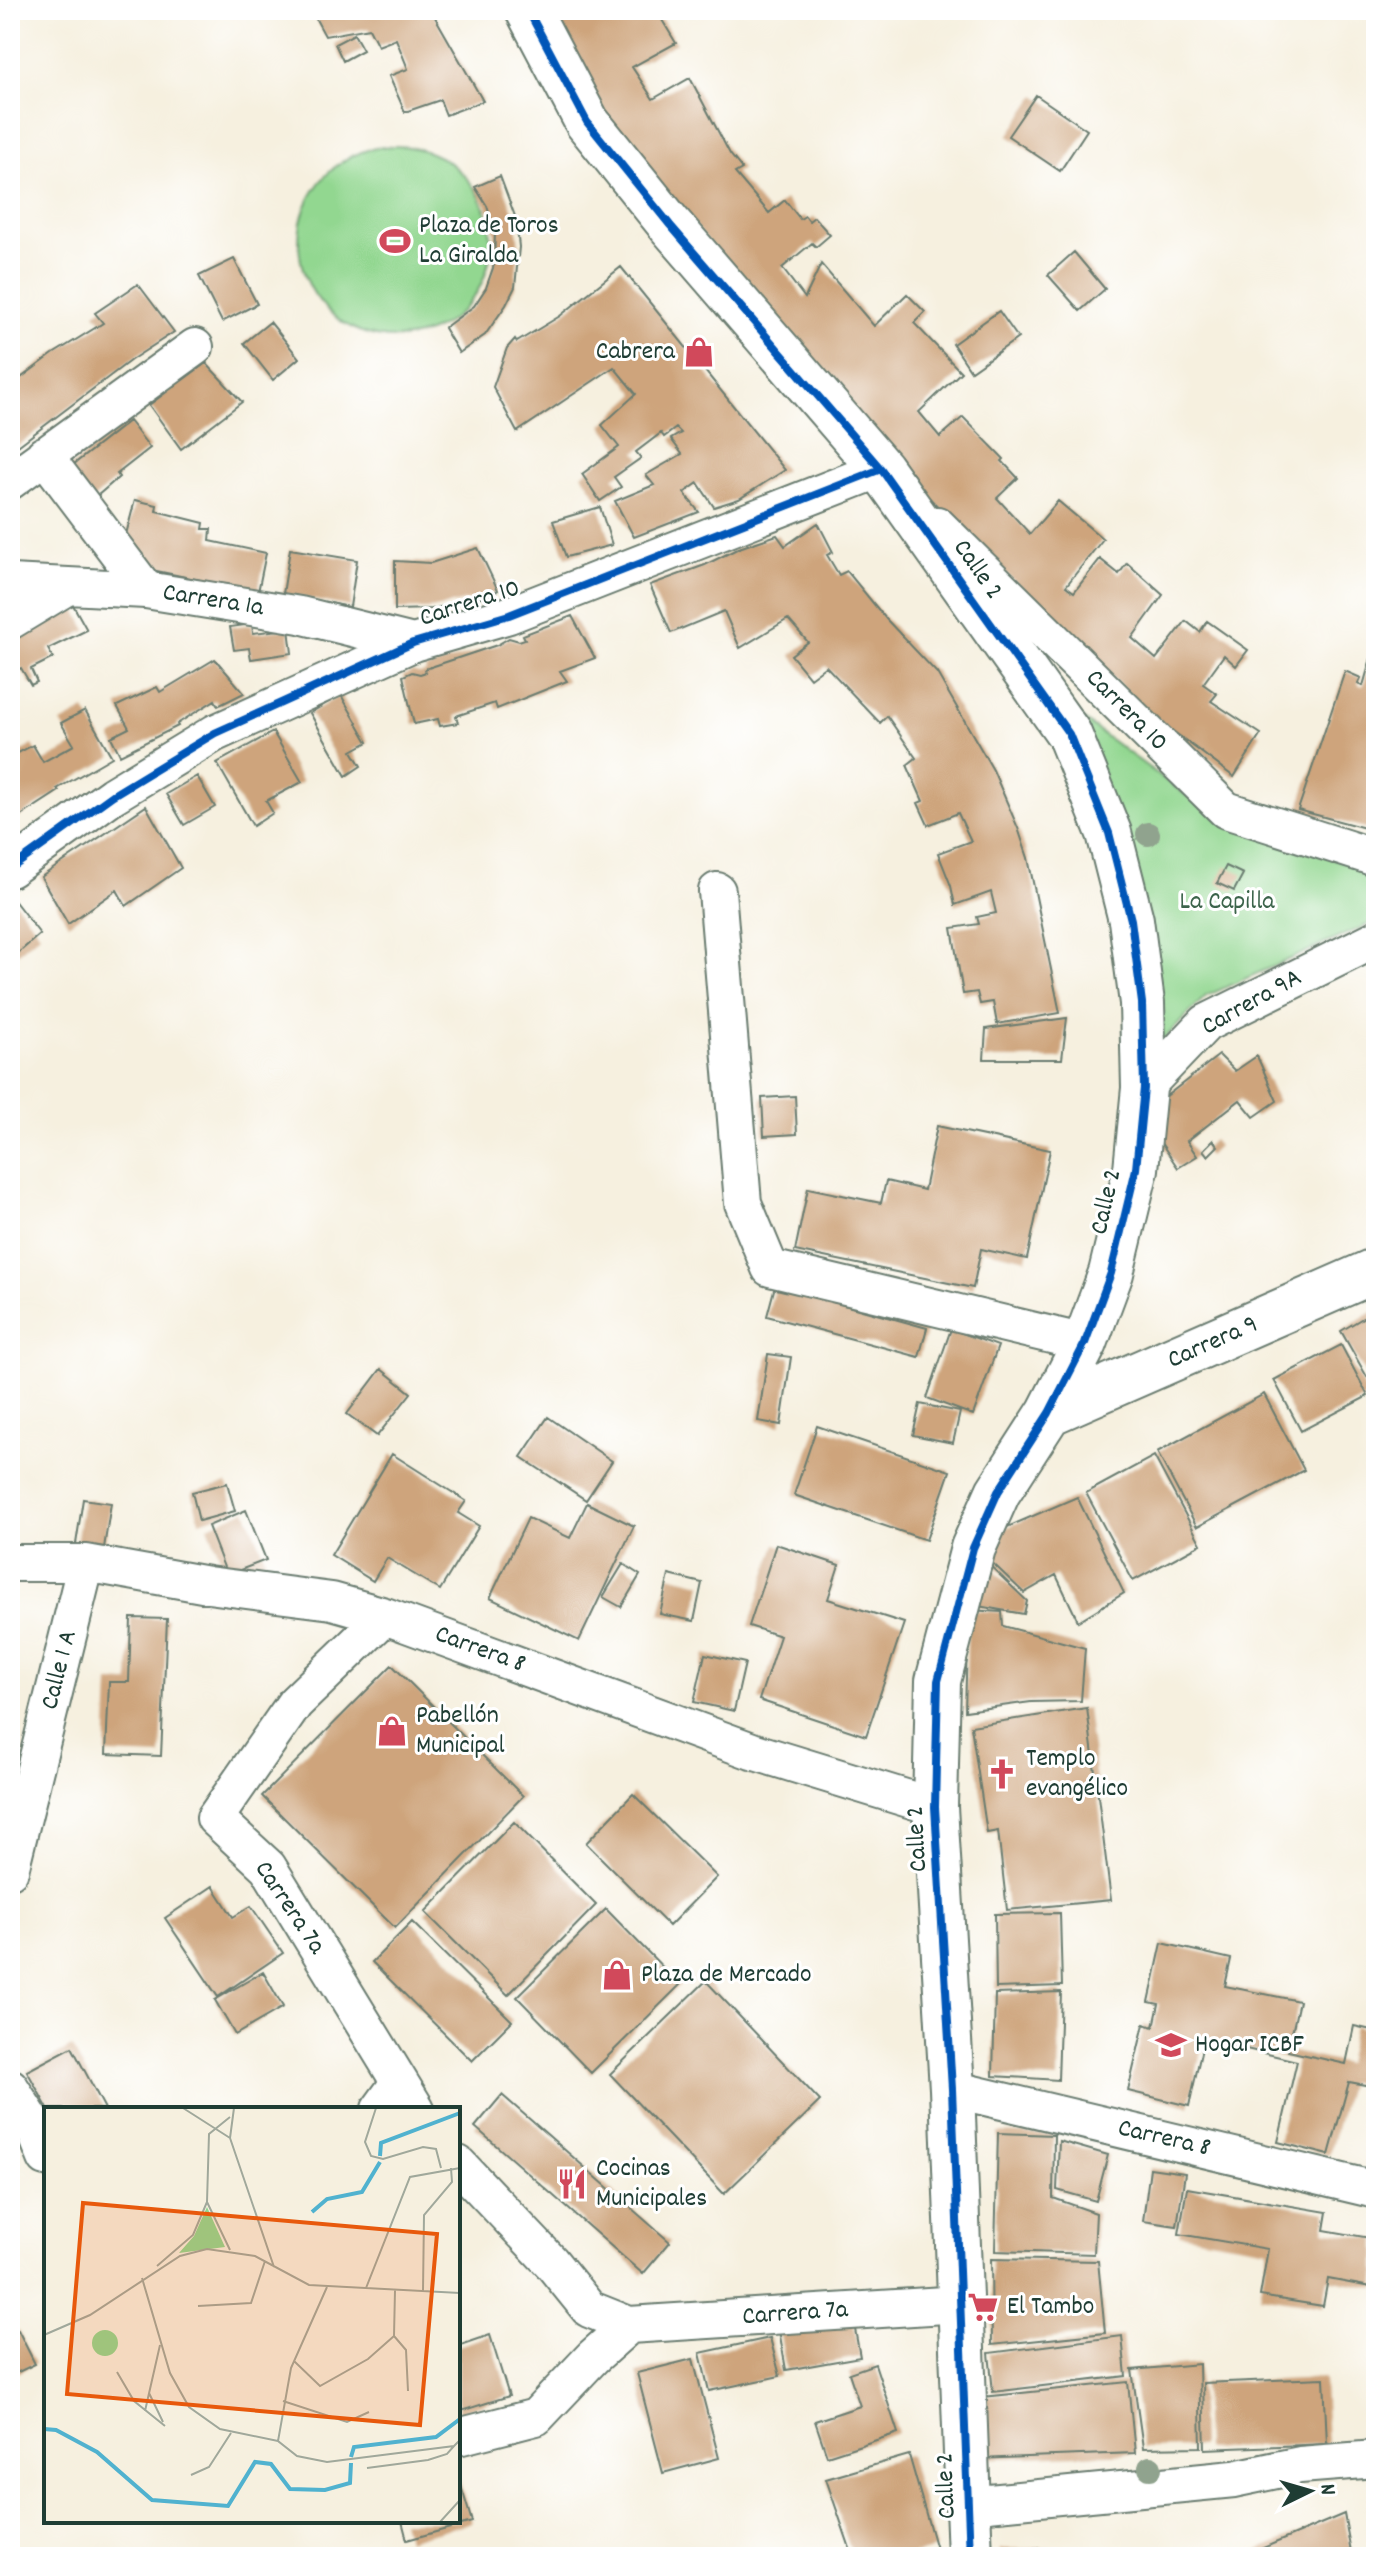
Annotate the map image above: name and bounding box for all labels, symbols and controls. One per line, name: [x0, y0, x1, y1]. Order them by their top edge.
place label: Plaza de Toros La Giralda: [419, 208, 559, 275]
sports icon: Plaza de Toros La Giralda: [378, 224, 412, 258]
place label: Cabrera: [596, 334, 676, 371]
shop icon: Cabrera: [682, 335, 716, 369]
street label: Calle 2: [943, 532, 1011, 608]
street label: Carrera 10: [415, 570, 525, 638]
street label: Carrera 1a: [160, 575, 267, 627]
street label: Carrera 10: [1076, 661, 1176, 761]
park label: La Capilla: [1179, 884, 1275, 921]
street label: Carrera 9A: [1195, 960, 1309, 1046]
street label: Calle 2: [1082, 1166, 1132, 1238]
street label: Carrera 9: [1162, 1307, 1264, 1379]
street label: Carrera 8: [430, 1617, 530, 1683]
street label: Calle 1 A: [32, 1626, 88, 1714]
place label: Pabellón Municipal: [416, 1698, 505, 1765]
shop icon: Pabellón Municipal: [375, 1714, 409, 1748]
place label: Templo evangélico: [1026, 1741, 1128, 1808]
church icon: Templo evangélico: [985, 1757, 1019, 1791]
street label: Calle 2: [898, 1805, 938, 1873]
street label: Carrera 7a: [244, 1854, 334, 1963]
place label: Plaza de Mercado: [641, 1957, 812, 1994]
shop icon: Plaza de Mercado: [600, 1958, 634, 1992]
place label: Hogar ICBF: [1195, 2027, 1304, 2064]
school or university icon: Hogar ICBF: [1154, 2028, 1188, 2062]
inset map: [44, 2107, 460, 2523]
street label: Carrera 8: [1114, 2110, 1214, 2168]
place label: Cocinas Municipales: [596, 2151, 707, 2218]
restaurant icon: Cocinas Municipales: [555, 2167, 589, 2201]
place label: El Tambo: [1007, 2289, 1094, 2326]
supermarket icon: El Tambo: [966, 2290, 1000, 2324]
street label: Carrera 7a: [741, 2292, 850, 2336]
north arrow: [1270, 2451, 1350, 2531]
street label: Calle 2: [927, 2452, 967, 2520]
text: N: [1311, 2483, 1342, 2496]

